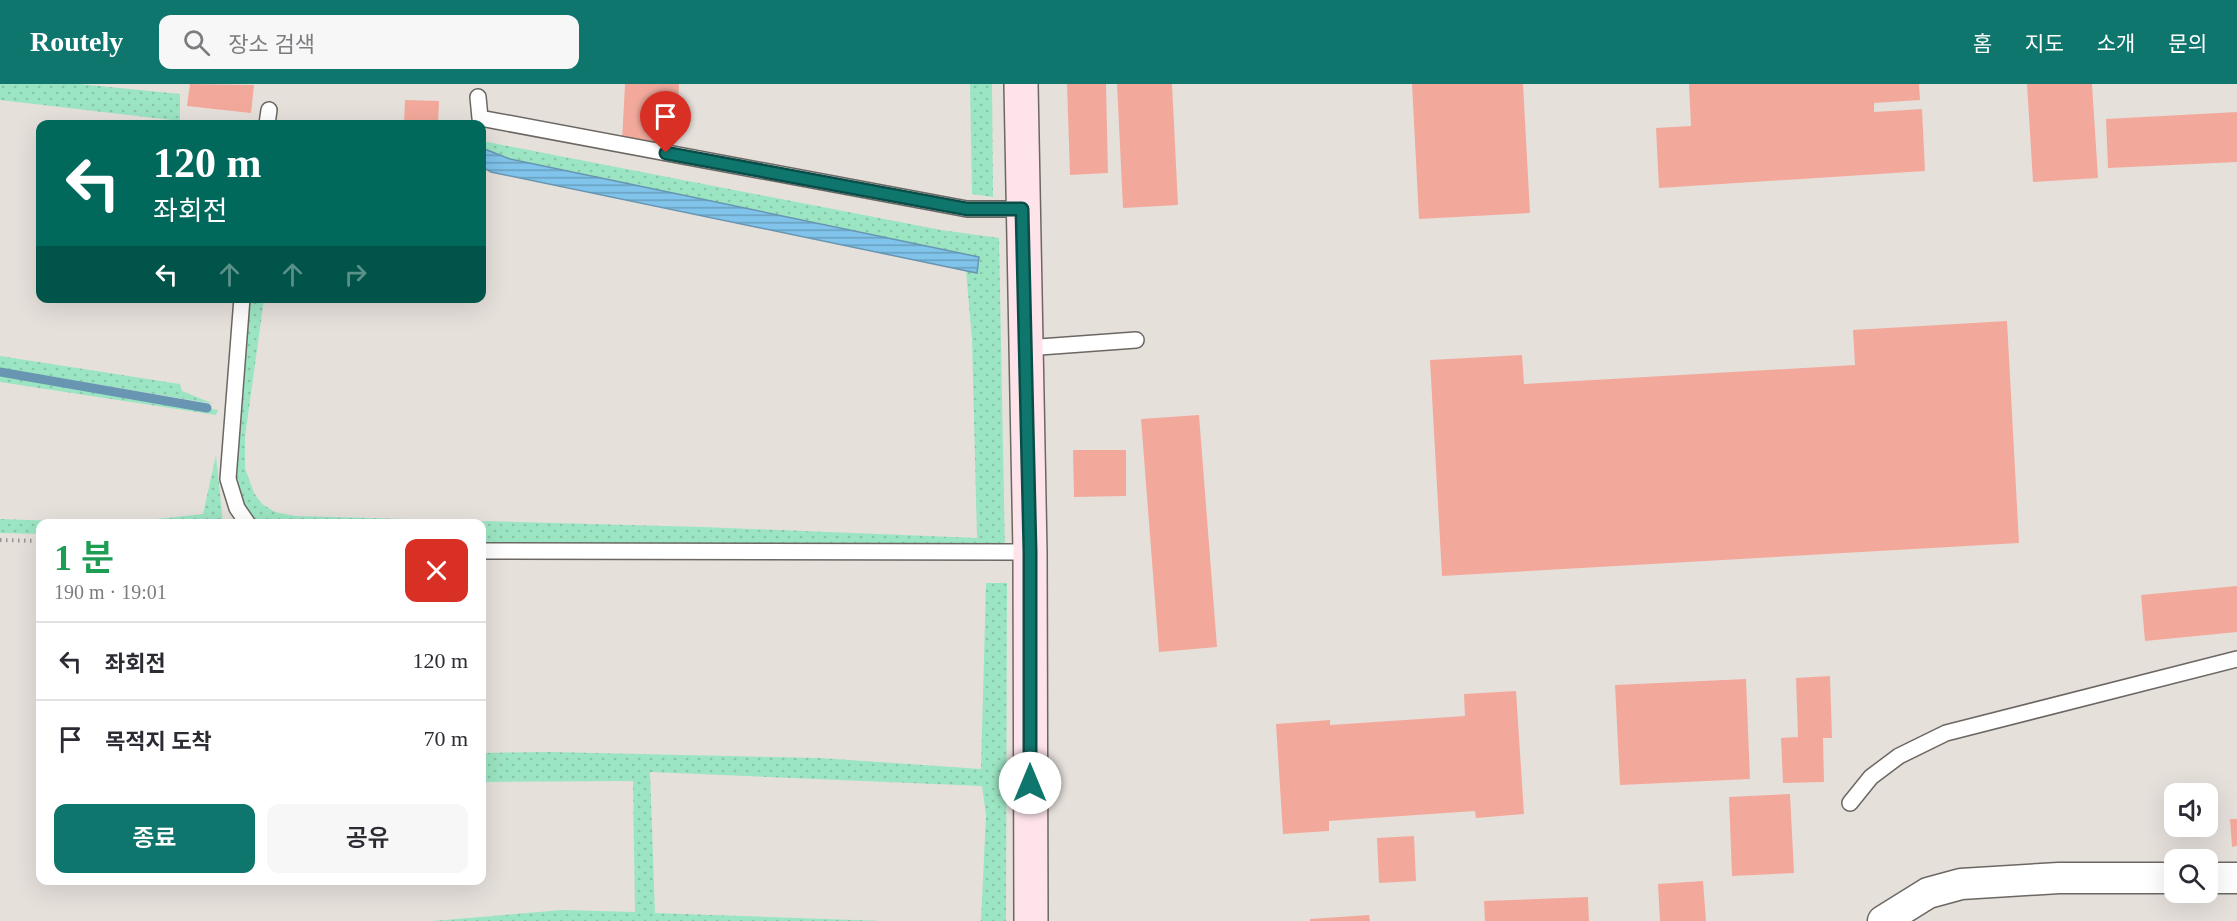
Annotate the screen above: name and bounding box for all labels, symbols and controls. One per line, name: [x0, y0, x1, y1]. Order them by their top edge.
search box: [159, 15, 579, 69]
text: Routely: [30, 26, 123, 57]
icon: search: [180, 26, 213, 59]
text: 장소 검색: [228, 32, 315, 57]
text: 홈: [1973, 32, 1992, 56]
text: 지도: [2025, 32, 2064, 56]
text: 소개: [2097, 32, 2135, 56]
text: 문의: [2168, 32, 2207, 56]
pin: [640, 91, 691, 153]
icon: arrive: [649, 100, 682, 133]
text: 120 m: [153, 140, 262, 186]
icon: left: [54, 144, 132, 222]
text: 좌회전: [153, 196, 228, 226]
icon: left: [150, 258, 183, 291]
icon: ahead: [213, 258, 246, 291]
icon: ahead: [276, 258, 309, 291]
icon: right: [339, 258, 372, 291]
text: 1 분: [54, 538, 114, 578]
button: close: [405, 539, 468, 602]
text: 190 m · 19:01: [54, 581, 167, 603]
icon: left: [54, 645, 87, 678]
text: 120 m: [412, 648, 468, 673]
text: 좌회전: [105, 651, 166, 676]
icon: arrive: [54, 723, 87, 756]
text: 70 m: [423, 726, 468, 751]
text: 목적지 도착: [105, 729, 212, 754]
position arrow: [998, 751, 1062, 815]
map controls: [2164, 783, 2218, 903]
button: sound: [2164, 783, 2218, 837]
button: 종료: [54, 804, 255, 873]
button: 공유: [267, 804, 468, 873]
button: search: [2164, 849, 2218, 903]

